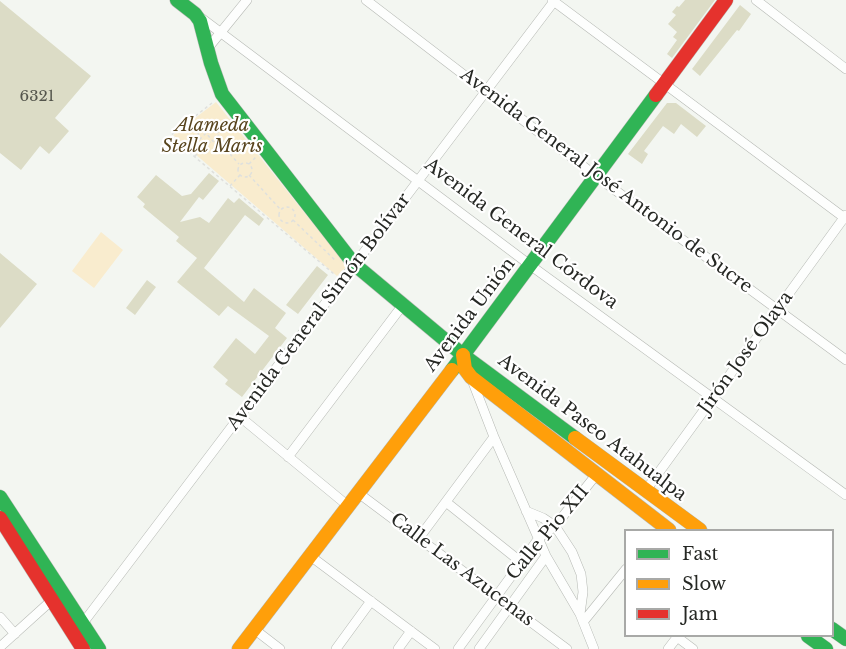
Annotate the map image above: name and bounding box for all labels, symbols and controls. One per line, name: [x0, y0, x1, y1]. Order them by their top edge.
street label: Avenida General José Antonio de Sucre: [456, 64, 756, 298]
house number: 6321: [20, 88, 54, 106]
park label: Alameda Stella Maris: [161, 115, 263, 158]
street label: Avenida General Córdova: [420, 154, 622, 314]
street label: Avenida General Simón Bolívar: [223, 189, 415, 435]
street label: Avenida Unión: [420, 254, 520, 376]
street label: Jirón José Olaya: [694, 287, 798, 419]
street label: Avenida Paseo Atahualpa: [494, 350, 690, 506]
street label: Calle Pio XII: [502, 481, 594, 585]
street label: Calle Las Azucenas: [386, 509, 538, 631]
legend: [624, 529, 834, 637]
text: Fast: [682, 543, 718, 565]
text: Slow: [682, 573, 726, 595]
text: Jam: [682, 603, 718, 625]

